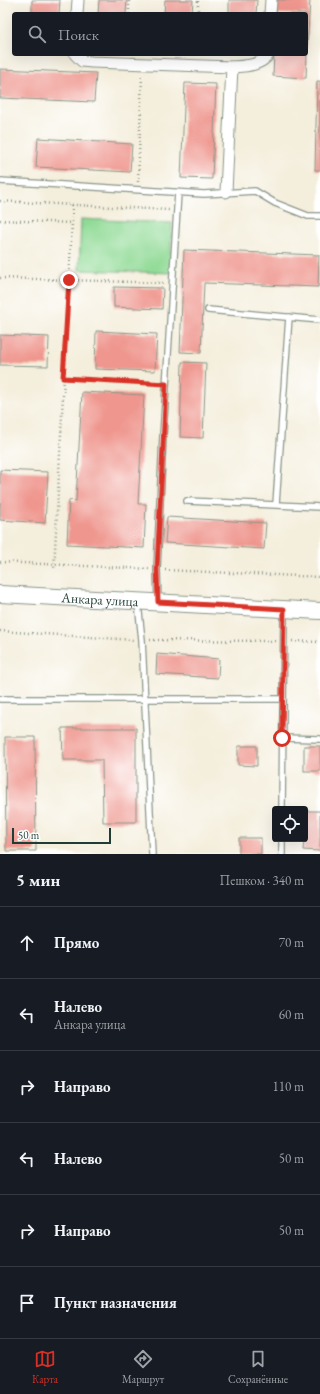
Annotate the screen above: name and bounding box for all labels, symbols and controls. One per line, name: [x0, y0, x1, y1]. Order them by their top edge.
search box: [12, 12, 308, 56]
icon: search: [26, 23, 48, 45]
text: Поиск: [58, 25, 99, 44]
route end: [60, 271, 78, 289]
street label: Анкара улица: [60, 588, 139, 610]
route start: [273, 729, 291, 747]
map controls: [272, 806, 308, 842]
button: locate: [272, 806, 308, 842]
scale bar: [12, 826, 111, 845]
text: 50 m: [18, 828, 39, 842]
text: 5 мин: [16, 869, 60, 891]
text: Пешком · 340 m: [220, 872, 304, 889]
icon: ahead: [16, 932, 38, 954]
text: Прямо: [54, 933, 99, 952]
text: 70 m: [279, 934, 304, 951]
text: Налево: [54, 997, 102, 1016]
icon: left: [16, 1004, 38, 1026]
text: 60 m: [279, 1006, 304, 1023]
text: Анкара улица: [54, 1016, 126, 1033]
icon: right: [16, 1076, 38, 1098]
text: Направо: [54, 1077, 111, 1096]
text: 110 m: [273, 1078, 304, 1095]
icon: left: [16, 1148, 38, 1170]
text: Налево: [54, 1149, 102, 1168]
text: 50 m: [279, 1150, 304, 1167]
icon: right: [16, 1220, 38, 1242]
text: Направо: [54, 1221, 111, 1240]
text: 50 m: [279, 1222, 304, 1239]
icon: arrive: [16, 1292, 38, 1314]
text: Пункт назначения: [54, 1293, 177, 1312]
tab: Карта: [32, 1348, 58, 1386]
tab: Маршрут: [122, 1348, 164, 1386]
tab: Сохранённые: [228, 1348, 288, 1386]

